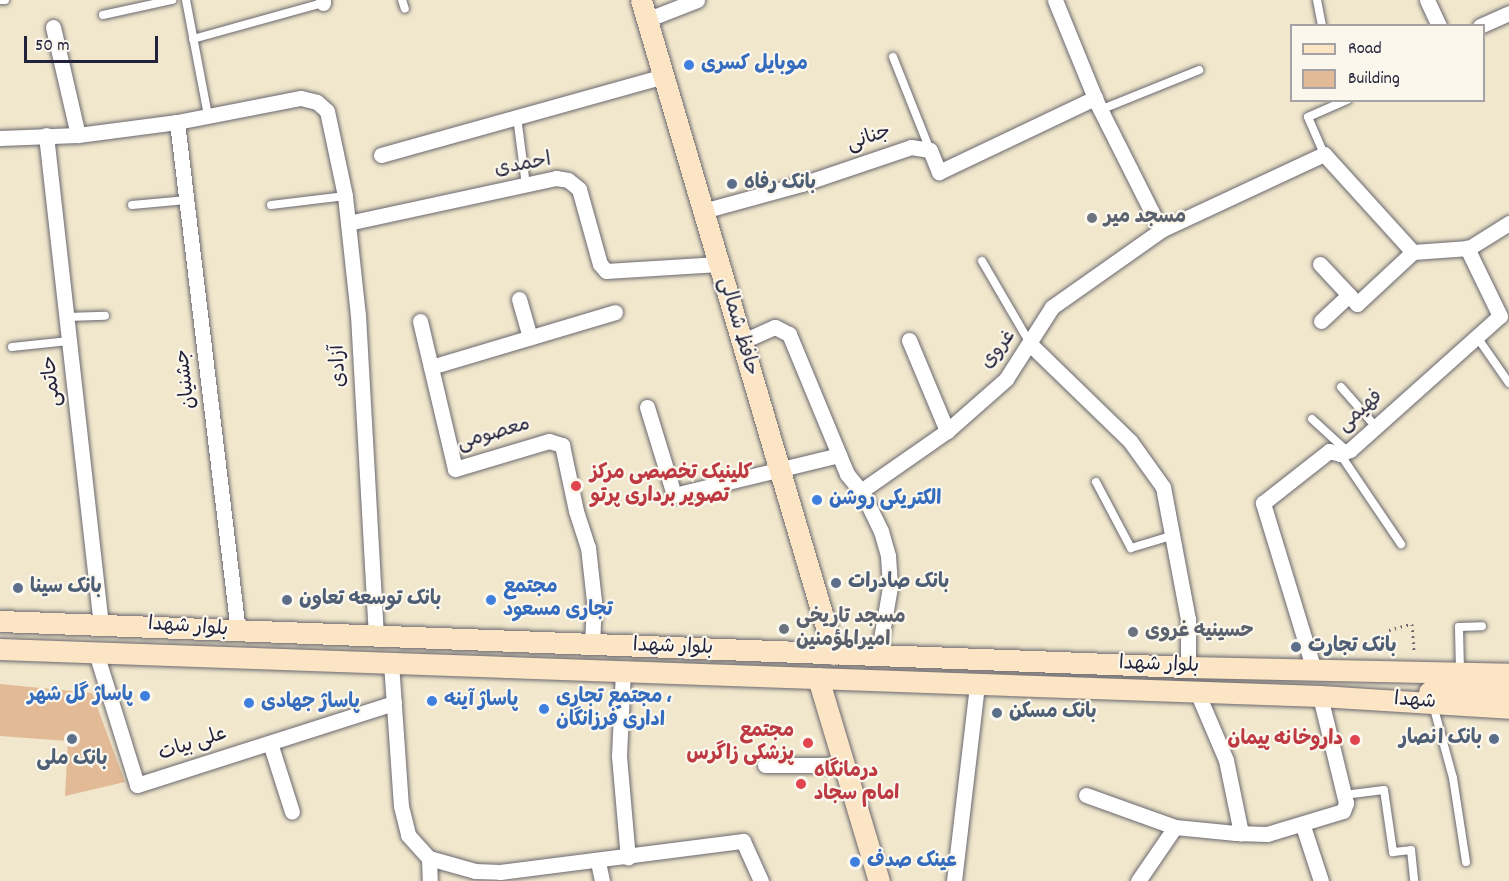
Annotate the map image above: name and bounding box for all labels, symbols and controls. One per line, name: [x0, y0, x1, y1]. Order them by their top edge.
scale bar: [27, 24, 160, 62]
legend: [1290, 24, 1485, 102]
text: 50 m: [35, 34, 70, 59]
text: Road: [1348, 37, 1382, 62]
place label: موبایل کسری: [701, 53, 808, 77]
marker: موبایل کسری: [682, 58, 696, 72]
text: Building: [1348, 67, 1400, 92]
street label: جنانی: [844, 120, 894, 158]
street label: احمدی: [493, 149, 553, 183]
place label: بانک رفاه: [744, 172, 816, 196]
marker: بانک رفاه: [725, 177, 739, 191]
place label: مسجد میر: [1104, 206, 1186, 230]
marker: مسجد میر: [1085, 211, 1099, 225]
street label: حافظ شمالی: [712, 275, 762, 379]
street label: غروی: [976, 325, 1022, 375]
street label: آزادی: [327, 344, 353, 388]
street label: جشنیان: [171, 348, 203, 410]
street label: حاتمی: [38, 354, 68, 408]
street label: فهیمی: [1333, 386, 1389, 438]
street label: معصومی: [455, 413, 533, 457]
place label: کلینیک تخصصی مرکز تصویر برداری پرتو: [590, 462, 752, 509]
marker: کلینیک تخصصی مرکز تصویر برداری پرتو: [567, 477, 585, 495]
place label: الکتریکی روشن: [829, 488, 941, 512]
marker: الکتریکی روشن: [810, 493, 824, 507]
place label: بانک صادرات: [848, 571, 949, 595]
place label: بانک سینا: [30, 576, 102, 600]
place label: مجتمع تجاری مسعود: [503, 576, 613, 623]
marker: بانک صادرات: [829, 576, 843, 590]
marker: بانک سینا: [11, 581, 25, 595]
place label: بانک توسعه تعاون: [299, 588, 441, 612]
marker: بانک توسعه تعاون: [280, 593, 294, 607]
marker: مجتمع تجاری مسعود: [484, 593, 498, 607]
place label: مسجد تاریخی امیرالمؤمنین: [796, 606, 906, 653]
street label: بلوار شهدا: [147, 613, 229, 643]
place label: حسینیه غروی: [1145, 620, 1254, 644]
marker: مسجد تاریخی امیرالمؤمنین: [777, 622, 791, 636]
marker: حسینیه غروی: [1126, 625, 1140, 639]
street label: بلوار شهدا: [632, 635, 714, 661]
place label: بانک تجارت: [1308, 635, 1396, 659]
marker: بانک تجارت: [1289, 640, 1303, 654]
street label: بلوار شهدا: [1118, 653, 1200, 679]
place label: پاساژ گل شهر: [28, 684, 133, 708]
place label: مجتمع تجاری ، اداری فرزانگان: [556, 686, 672, 733]
marker: پاساژ گل شهر: [138, 689, 152, 703]
place label: پاساژ آینه: [444, 689, 518, 713]
street label: شهدا: [1393, 689, 1437, 715]
place label: پاساژ جهادی: [261, 691, 360, 715]
marker: پاساژ آینه: [425, 694, 439, 708]
marker: پاساژ جهادی: [242, 696, 256, 710]
place label: بانک مسکن: [1009, 701, 1097, 725]
marker: مجتمع تجاری ، اداری فرزانگان: [537, 702, 551, 716]
marker: بانک مسکن: [990, 706, 1004, 720]
place label: مجتمع پزشکی زاگرس: [686, 720, 794, 767]
street label: علی بیات: [156, 723, 230, 767]
place label: بانک انصار: [1399, 727, 1482, 751]
place label: داروخانه پیمان: [1227, 728, 1343, 752]
marker: بانک ملی: [65, 732, 79, 746]
marker: بانک انصار: [1487, 732, 1501, 746]
marker: داروخانه پیمان: [1348, 733, 1362, 747]
marker: مجتمع پزشکی زاگرس: [799, 734, 817, 752]
place label: بانک ملی: [37, 748, 107, 772]
place label: درمانگاه امام سجاد: [814, 760, 899, 807]
marker: درمانگاه امام سجاد: [792, 775, 810, 793]
place label: عینک صدف: [867, 850, 957, 874]
marker: عینک صدف: [848, 855, 862, 869]

